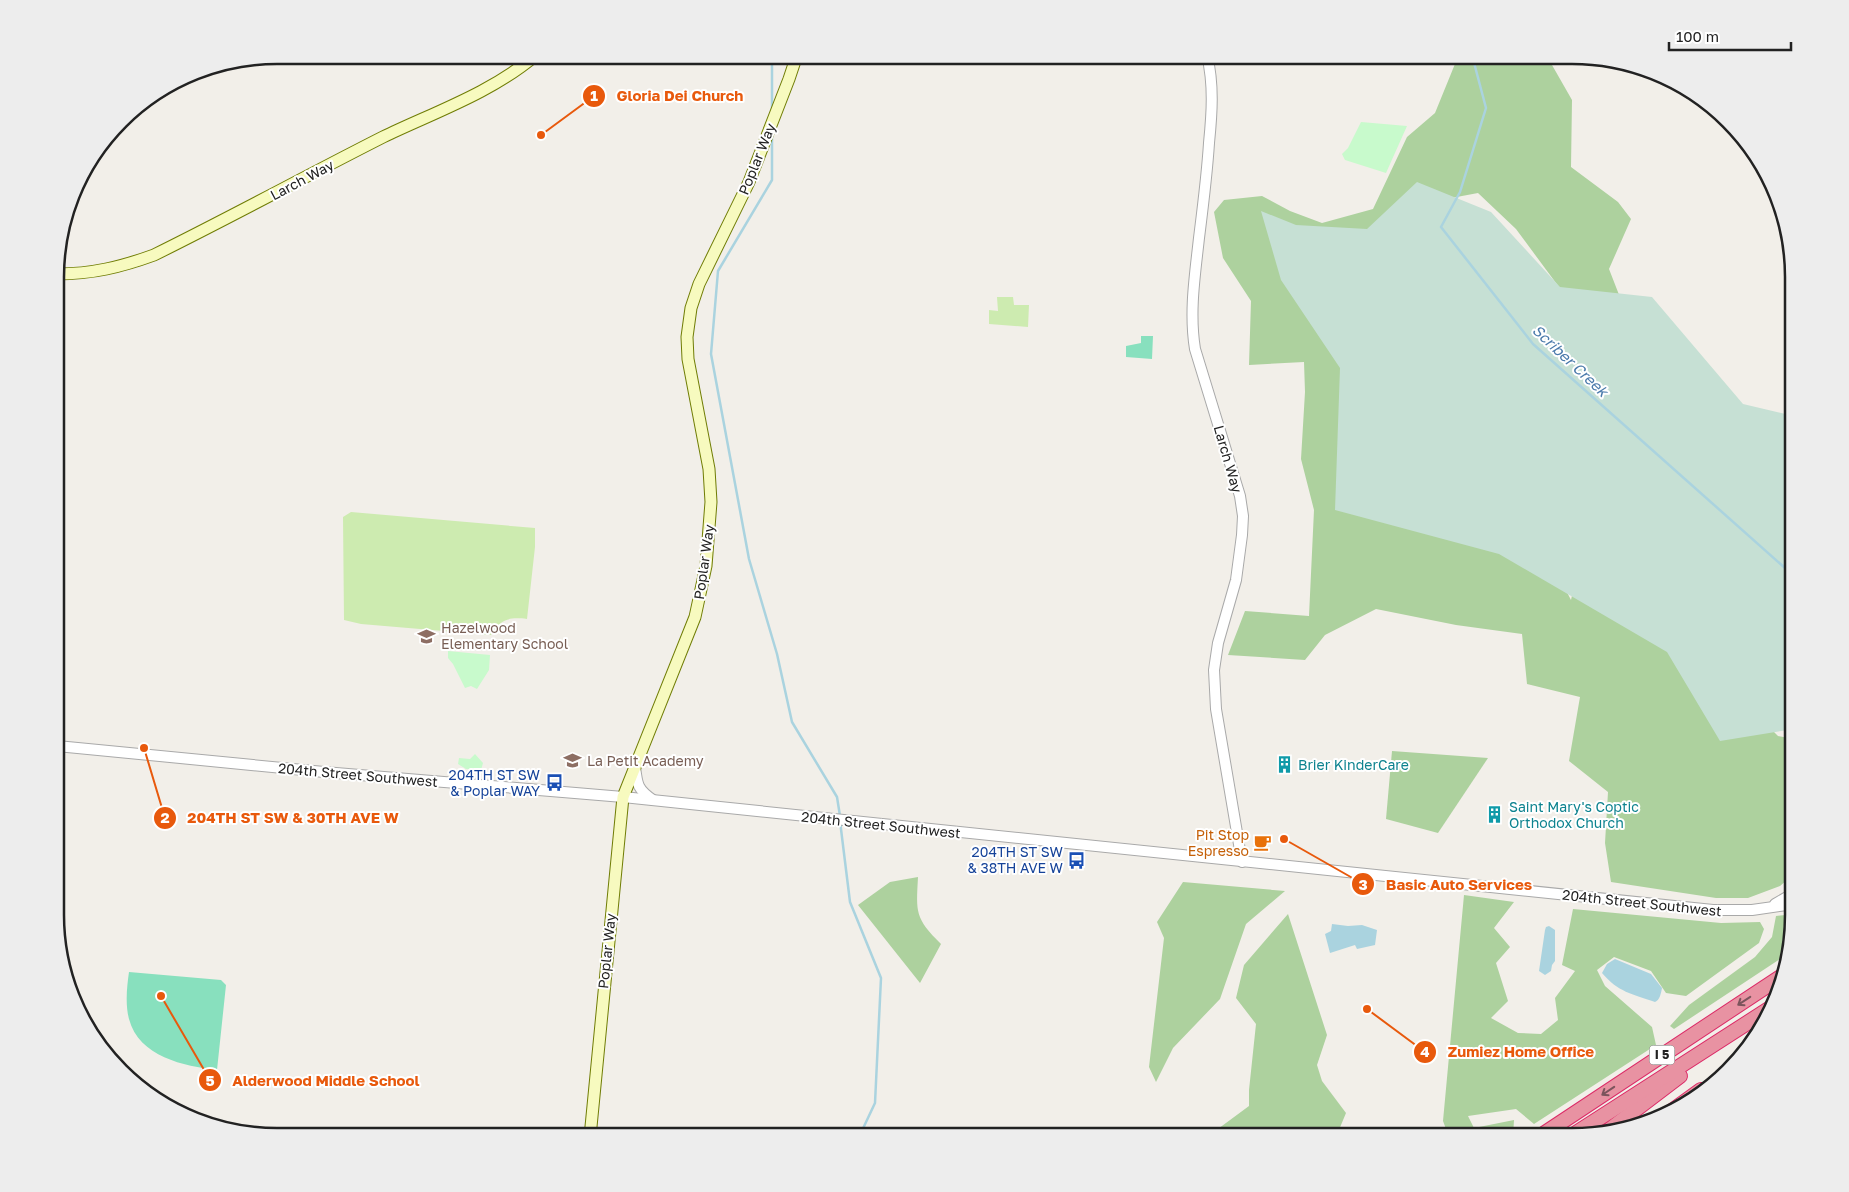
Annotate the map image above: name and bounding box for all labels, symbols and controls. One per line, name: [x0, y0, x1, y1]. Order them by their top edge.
scale bar: [1669, 20, 1792, 52]
text: 100 m: [1676, 27, 1719, 45]
callout: Gloria Dei Church: [582, 81, 754, 111]
text: 1: [590, 86, 598, 104]
text: Gloria Dei Church: [617, 86, 743, 104]
street label: Poplar Way: [734, 120, 779, 197]
street label: Larch Way: [267, 156, 337, 203]
water label: Scriber Creek: [1529, 321, 1613, 401]
street label: Larch Way: [1211, 423, 1246, 495]
street label: Poplar Way: [690, 523, 717, 601]
place label: Hazelwood Elementary School: [441, 619, 568, 652]
school or university icon: Hazelwood Elementary School: [417, 626, 437, 646]
school or university icon: La Petit Academy: [563, 751, 583, 771]
place label: La Petit Academy: [587, 752, 704, 769]
building icon: Brier KinderCare: [1274, 755, 1294, 775]
place label: Brier KinderCare: [1298, 756, 1409, 773]
street label: 204th Street Southwest: [277, 759, 439, 790]
place label: 204TH ST SW & Poplar WAY: [449, 766, 541, 799]
bus stop icon: 204TH ST SW & Poplar WAY: [544, 773, 564, 793]
place label: Saint Mary's Coptic Orthodox Church: [1509, 798, 1639, 831]
callout: 204TH ST SW & 30TH AVE W: [152, 803, 409, 833]
building icon: Saint Mary's Coptic Orthodox Church: [1485, 805, 1505, 825]
text: 2: [160, 808, 170, 826]
text: 204TH ST SW & 30TH AVE W: [187, 808, 399, 826]
street label: 204th Street Southwest: [800, 808, 962, 841]
place label: Pit Stop Espresso: [1188, 826, 1249, 859]
cafe icon: Pit Stop Espresso: [1253, 833, 1273, 853]
place label: 204TH ST SW & 38TH AVE W: [968, 843, 1064, 876]
bus stop icon: 204TH ST SW & 38TH AVE W: [1067, 850, 1087, 870]
callout: Basic Auto Services: [1351, 869, 1542, 899]
text: 3: [1358, 875, 1368, 893]
text: Basic Auto Services: [1386, 875, 1532, 893]
street label: 204th Street Southwest: [1561, 886, 1723, 919]
street label: Poplar Way: [594, 912, 619, 990]
one-way arrow: [1737, 996, 1751, 1006]
callout: Zumiez Home Office: [1413, 1037, 1604, 1067]
text: 4: [1420, 1042, 1430, 1060]
text: Zumiez Home Office: [1448, 1042, 1594, 1060]
road number: I 5: [1650, 1046, 1674, 1064]
callout: Alderwood Middle School: [198, 1065, 430, 1095]
text: 5: [205, 1071, 215, 1089]
text: Alderwood Middle School: [232, 1071, 420, 1089]
one-way arrow: [1602, 1086, 1616, 1096]

